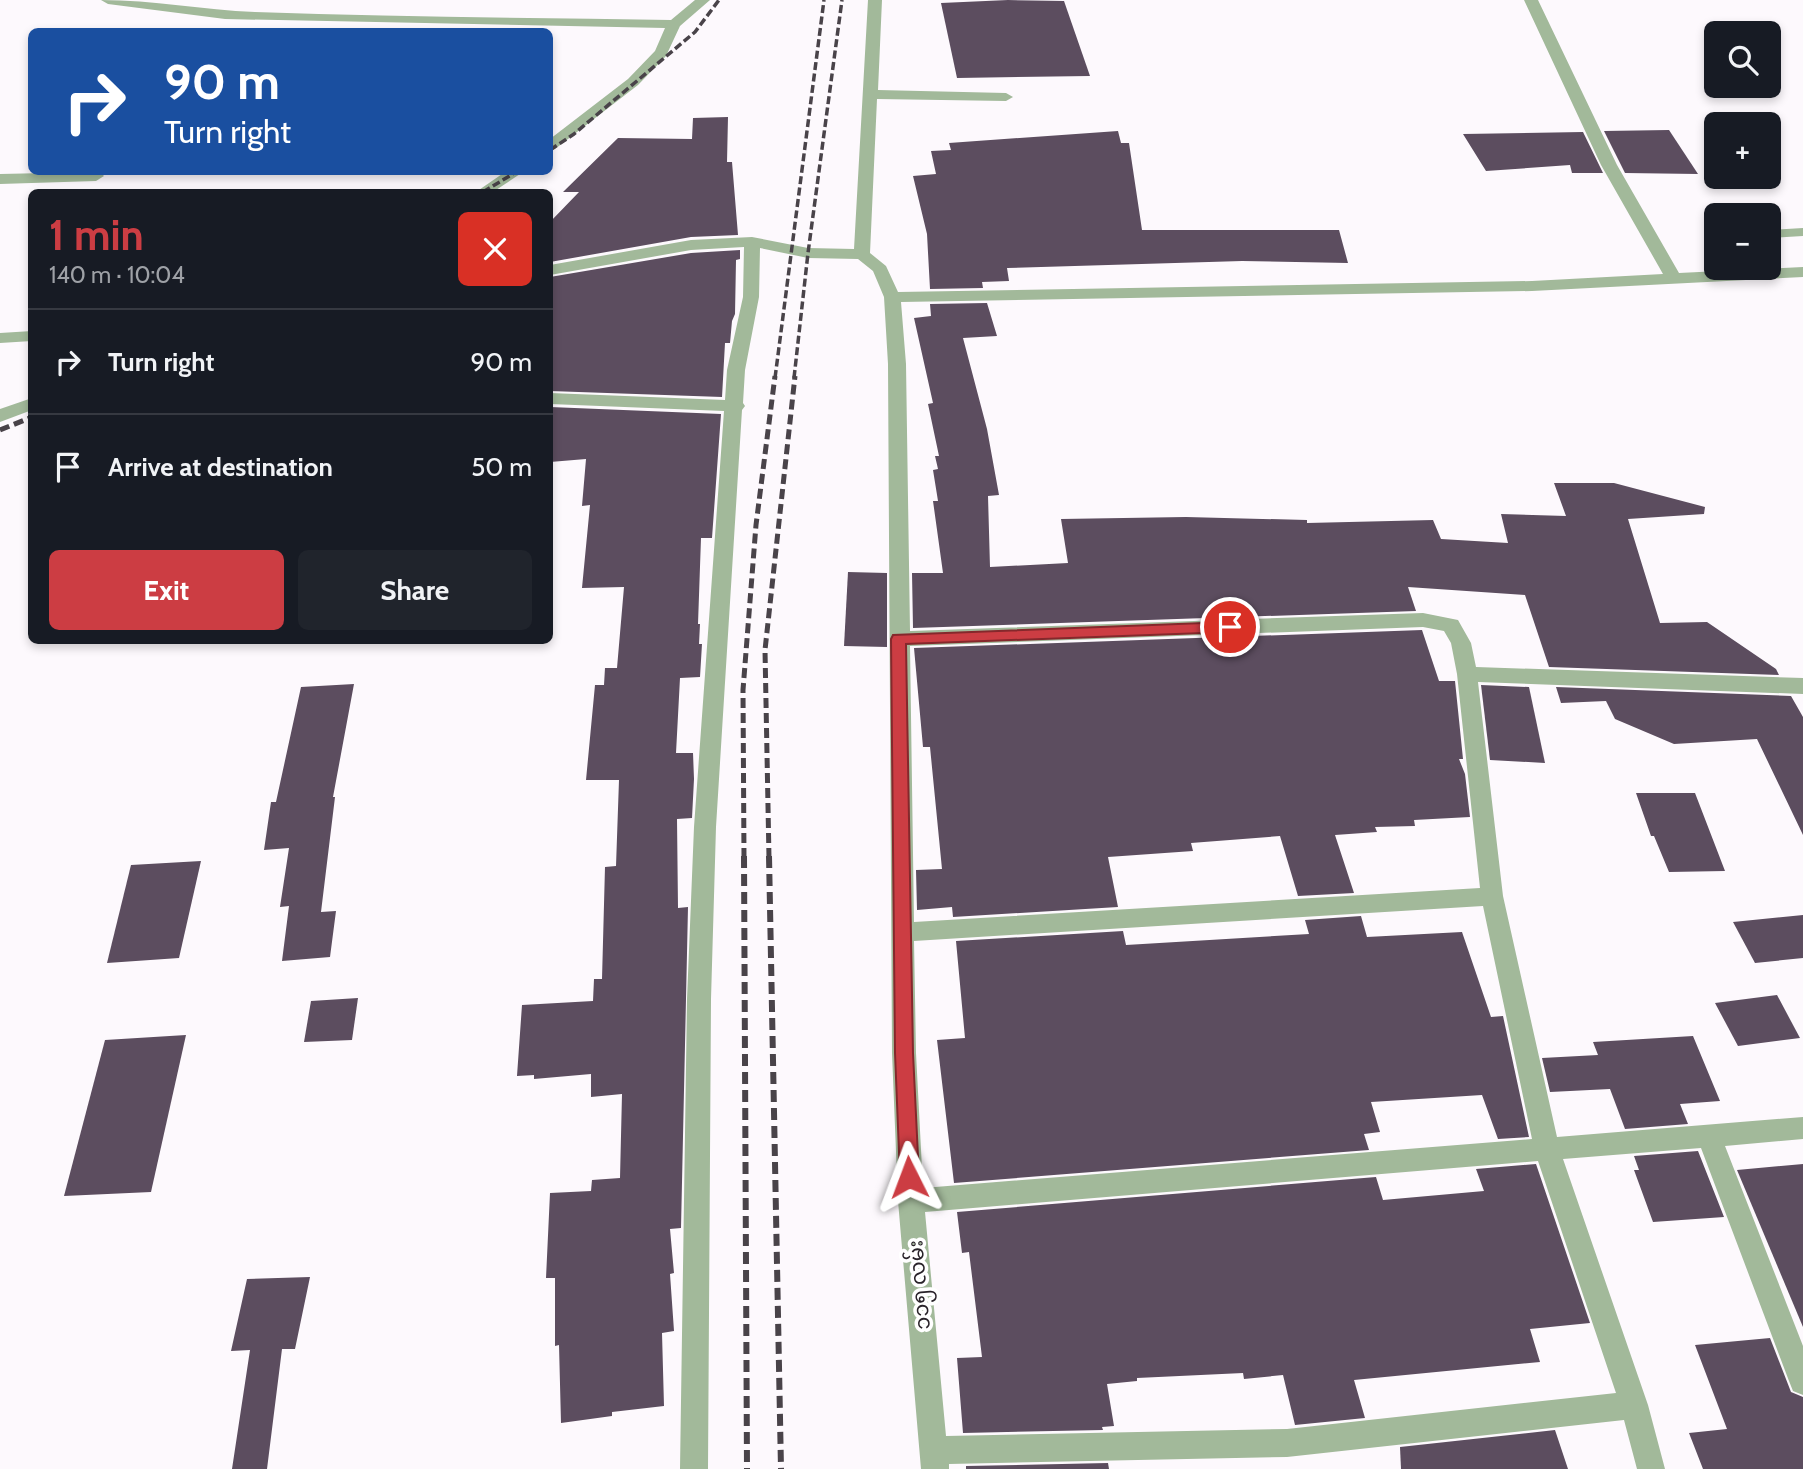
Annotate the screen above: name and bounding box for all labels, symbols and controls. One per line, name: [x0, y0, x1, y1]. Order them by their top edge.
map controls: [1704, 21, 1781, 280]
button: search: [1704, 21, 1781, 98]
text: 90 m: [164, 52, 280, 111]
icon: right: [49, 56, 140, 147]
text: Turn right: [164, 112, 291, 151]
button: +: [1704, 112, 1781, 189]
button: −: [1704, 203, 1781, 280]
text: 1 min: [49, 209, 144, 261]
button: close: [458, 212, 532, 286]
text: 140 m · 10:04: [49, 261, 185, 289]
icon: right: [49, 343, 87, 381]
text: Turn right: [108, 346, 214, 378]
text: 90 m: [470, 346, 532, 378]
icon: arrive: [49, 448, 87, 486]
text: Arrive at destination: [108, 451, 333, 483]
text: 50 m: [471, 451, 532, 483]
button: Exit: [49, 550, 284, 630]
button: Share: [298, 550, 532, 630]
pin: [1200, 597, 1260, 657]
icon: arrive: [1211, 608, 1249, 646]
position arrow: [872, 1140, 946, 1214]
street label: ၁၁၅ လမ်း: [899, 1239, 940, 1331]

